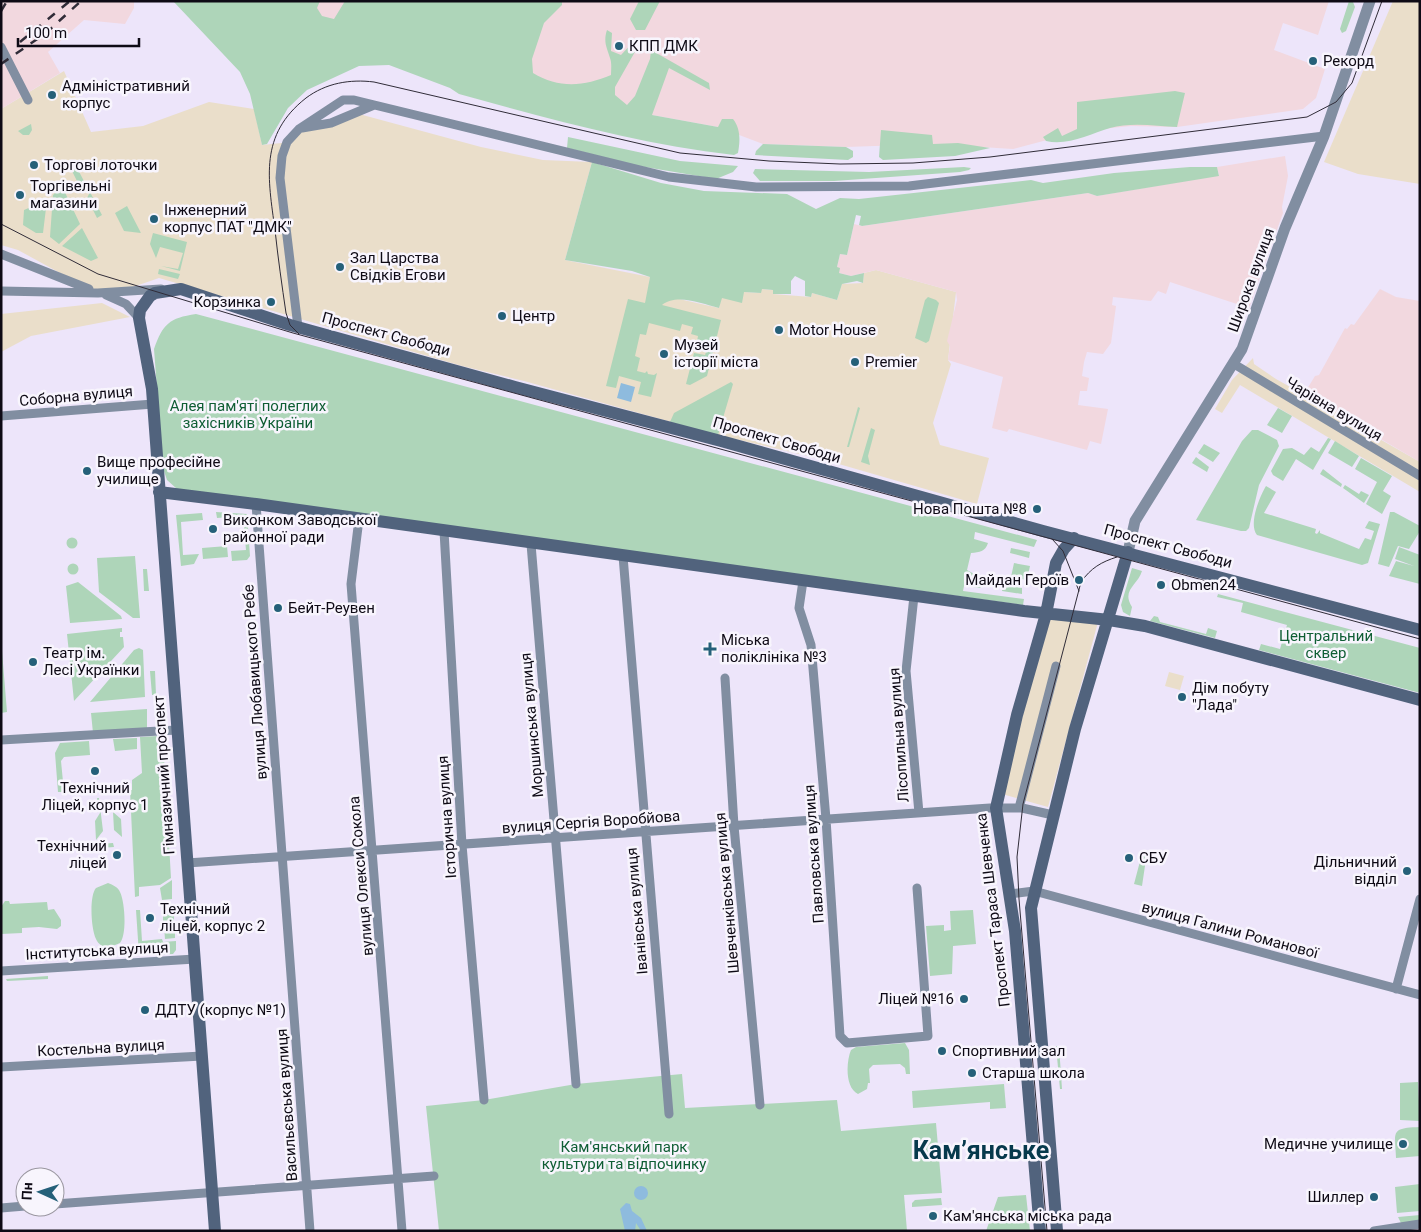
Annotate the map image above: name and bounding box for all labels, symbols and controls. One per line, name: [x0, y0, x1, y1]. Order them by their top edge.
scale bar: [18, 15, 139, 47]
text: 100 m: [25, 24, 67, 42]
place label: КПП ДМК: [629, 37, 698, 55]
marker: КПП ДМК: [613, 40, 625, 52]
place label: Рекорд: [1323, 52, 1374, 70]
marker: Рекорд: [1307, 55, 1319, 67]
place label: Адміністративний корпус: [62, 77, 190, 112]
marker: Адміністративний корпус: [46, 89, 58, 101]
place label: Торгові лоточки: [44, 156, 157, 174]
marker: Торгові лоточки: [28, 159, 40, 171]
place label: Торгівельні магазини: [30, 177, 111, 212]
marker: Торгівельні магазини: [14, 189, 26, 201]
place label: Інженерний корпус ПАТ "ДМК": [164, 201, 292, 236]
marker: Інженерний корпус ПАТ "ДМК": [148, 213, 160, 225]
street label: Широка вулиця: [1224, 225, 1278, 335]
place label: Зал Царства Свiдкiв Егови: [350, 249, 446, 284]
marker: Зал Царства Свiдкiв Егови: [334, 261, 346, 273]
place label: Корзинка: [193, 293, 261, 311]
marker: Корзинка: [265, 296, 277, 308]
place label: Центр: [512, 307, 555, 325]
street label: Проспект Свободи: [320, 308, 452, 360]
marker: Центр: [496, 310, 508, 322]
place label: Motor House: [789, 321, 876, 339]
marker: Motor House: [773, 324, 785, 336]
place label: Музей історії міста: [674, 336, 758, 371]
marker: Музей історії міста: [658, 348, 670, 360]
place label: Premier: [865, 353, 917, 371]
marker: Premier: [849, 356, 861, 368]
street label: Чарівна вулиця: [1282, 373, 1386, 445]
street label: Соборна вулиця: [18, 382, 134, 410]
park label: Алея пам'яті полеглих захісників України: [170, 397, 327, 432]
street label: Проспект Свободи: [711, 413, 843, 467]
place label: Вище професійне училище: [97, 453, 220, 488]
marker: Вище професійне училище: [81, 465, 93, 477]
place label: Нова Пошта №8: [913, 500, 1027, 518]
marker: Нова Пошта №8: [1031, 503, 1043, 515]
place label: Виконком Заводської районної ради: [223, 511, 378, 546]
street label: Проспект Свободи: [1102, 520, 1234, 572]
marker: Виконком Заводської районної ради: [207, 523, 219, 535]
place label: Майдан Героїв: [965, 571, 1069, 589]
marker: Майдан Героїв: [1073, 574, 1085, 586]
place label: Obmen24: [1171, 576, 1237, 594]
marker: Obmen24: [1155, 579, 1167, 591]
street label: вулиця Любавицького Ребе: [239, 584, 271, 780]
place label: Бейт-Реувен: [288, 599, 375, 617]
marker: Бейт-Реувен: [272, 602, 284, 614]
park label: Центральний сквер: [1279, 627, 1373, 662]
place label: Міська поліклініка №3: [721, 631, 827, 666]
marker: Міська поліклініка №3: [703, 642, 717, 656]
place label: Театр ім. Лесі Українки: [43, 644, 139, 679]
street label: Моршинська вулиця: [517, 652, 547, 798]
marker: Театр ім. Лесі Українки: [27, 656, 39, 668]
street label: Лісопильна вулиця: [885, 667, 913, 803]
place label: Дім побуту "Лада": [1192, 679, 1269, 714]
marker: Дім побуту "Лада": [1176, 691, 1188, 703]
street label: Гімназичний проспект: [149, 695, 179, 855]
street label: Історична вулиця: [434, 755, 460, 879]
marker: Технічний Ліцей, корпус 1: [89, 765, 101, 777]
place label: Технічний Ліцей, корпус 1: [41, 779, 149, 814]
street label: Павловська вулиця: [800, 784, 828, 924]
street label: вулиця Олекси Сокола: [345, 795, 377, 957]
street label: вулиця Сергія Воробйова: [501, 807, 681, 837]
street label: Шевченківська вулиця: [711, 812, 743, 974]
street label: Проспект Тараса Шевченка: [972, 812, 1014, 1008]
place label: Технічний ліцей: [37, 837, 107, 872]
street label: Іванівська вулиця: [622, 847, 652, 975]
marker: Технічний ліцей: [111, 849, 123, 861]
place label: СБУ: [1139, 849, 1168, 867]
marker: СБУ: [1123, 852, 1135, 864]
place label: Дільничний відділ: [1314, 853, 1397, 888]
marker: Дільничний відділ: [1401, 865, 1413, 877]
street label: вулиця Галини Романової: [1140, 898, 1322, 963]
place label: Технічний ліцей, корпус 2: [160, 900, 265, 935]
marker: Технічний ліцей, корпус 2: [144, 912, 156, 924]
street label: Інститутська вулиця: [25, 938, 169, 964]
place label: Ліцей №16: [878, 990, 954, 1008]
marker: Ліцей №16: [958, 993, 970, 1005]
place label: ДДТУ (корпус №1): [155, 1001, 286, 1019]
marker: ДДТУ (корпус №1): [139, 1004, 151, 1016]
street label: Васильєвська вулиця: [273, 1028, 301, 1182]
street label: Костельна вулиця: [37, 1036, 165, 1060]
place label: Спортивний зал: [952, 1042, 1065, 1060]
marker: Спортивний зал: [936, 1045, 948, 1057]
place label: Старша школа: [982, 1064, 1085, 1082]
marker: Старша школа: [966, 1067, 978, 1079]
place label: Медичне училище: [1264, 1135, 1393, 1153]
district label: Кам’янське: [913, 1136, 1049, 1165]
park label: Кам'янський парк культури та відпочинку: [542, 1138, 706, 1173]
marker: Медичне училище: [1397, 1138, 1409, 1150]
north arrow: [15, 1167, 65, 1217]
text: Пн: [19, 1182, 35, 1201]
place label: Шиллер: [1308, 1188, 1364, 1206]
marker: Шиллер: [1368, 1191, 1380, 1203]
place label: Кам'янська міська рада: [943, 1207, 1112, 1225]
marker: Кам'янська міська рада: [927, 1210, 939, 1222]

